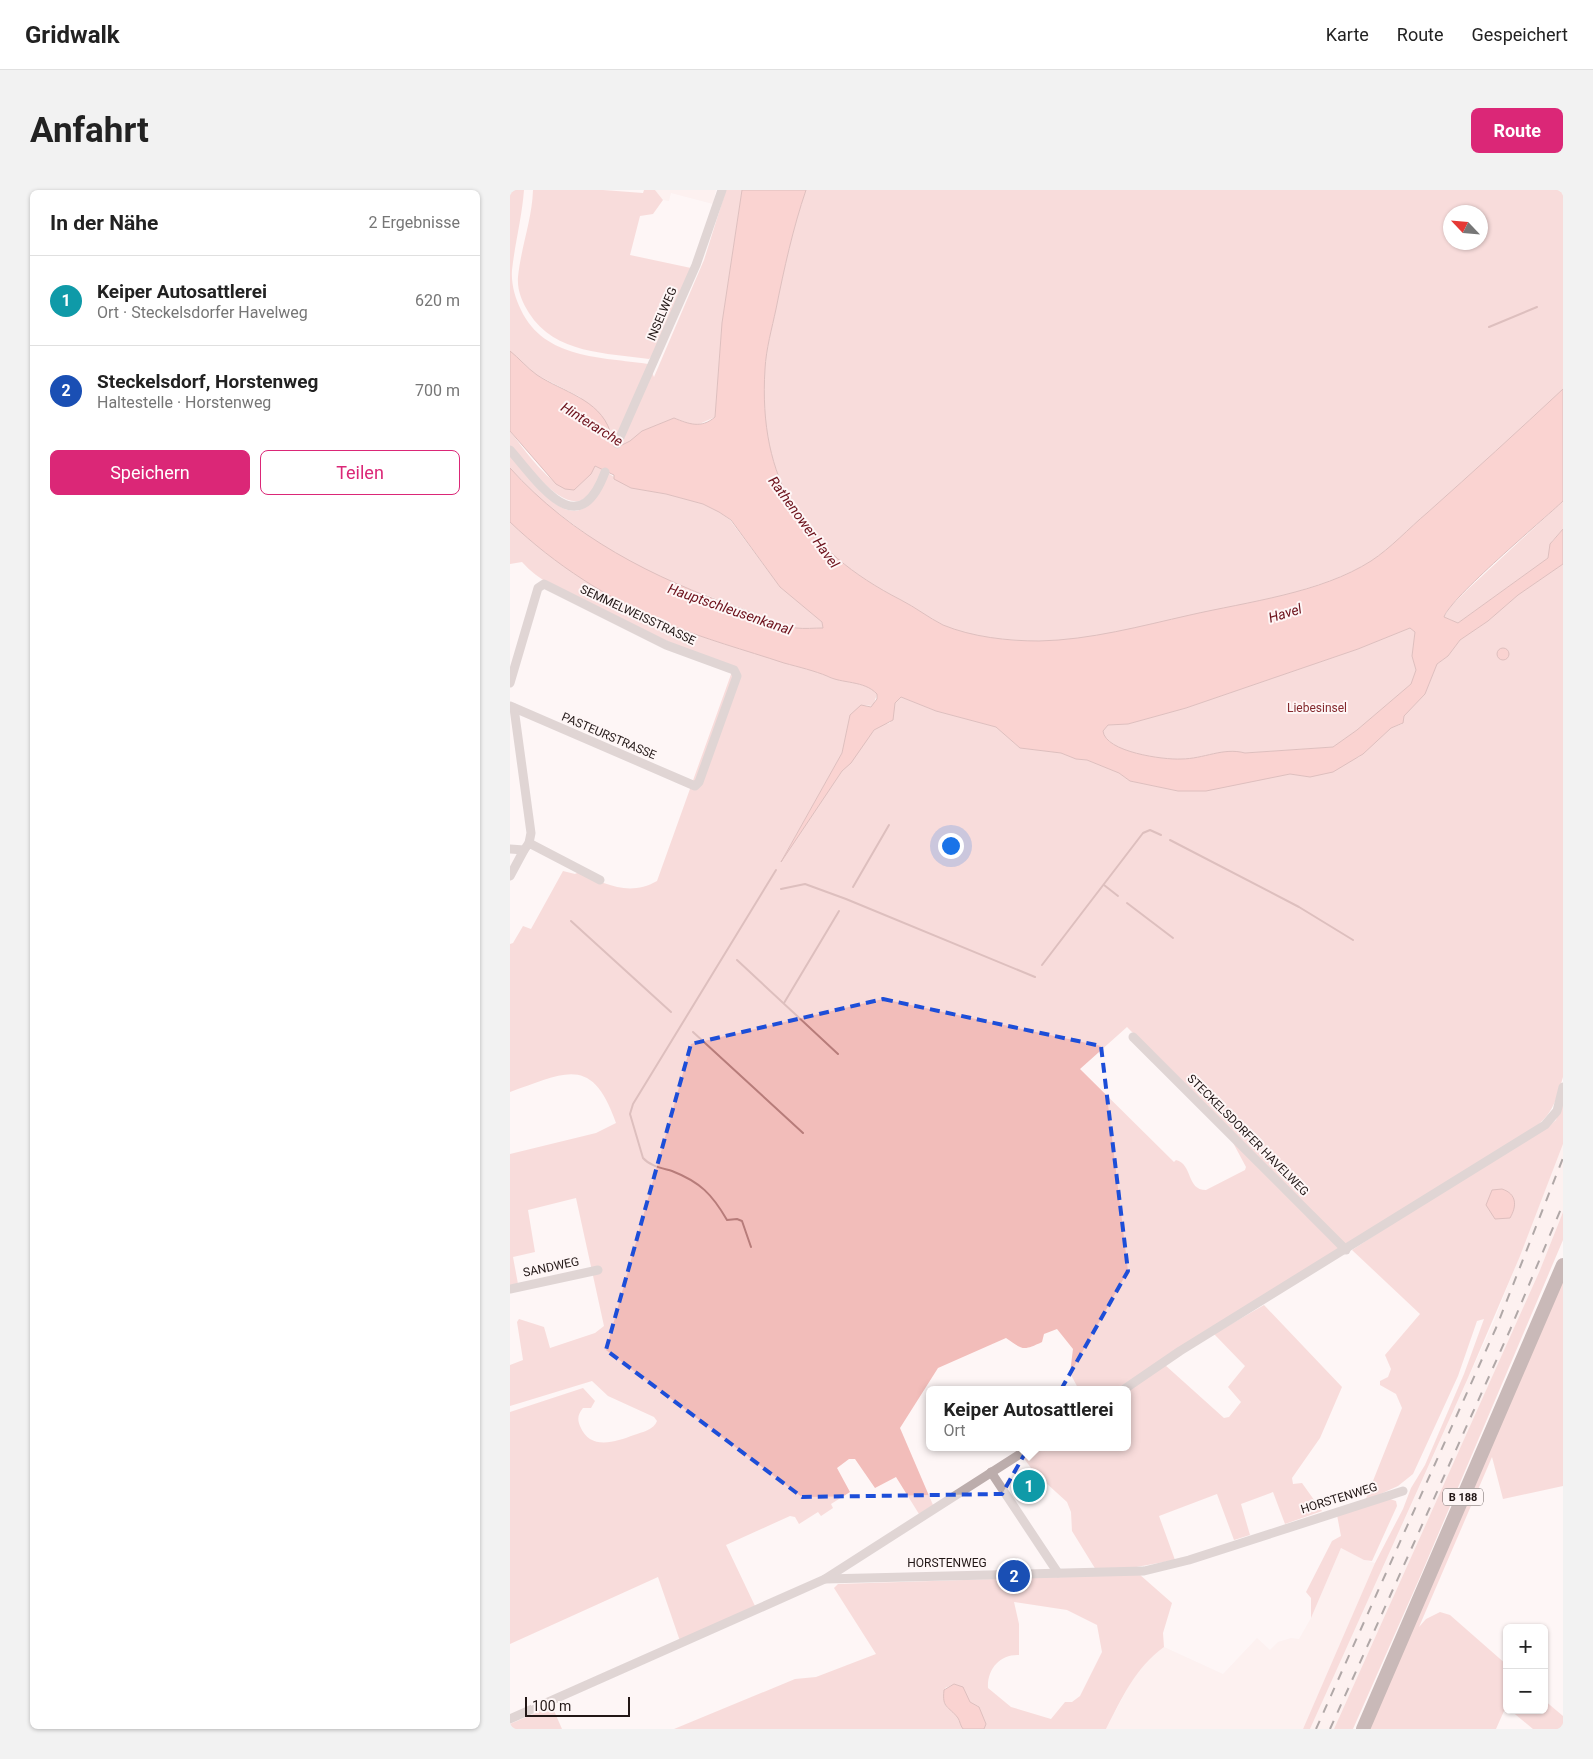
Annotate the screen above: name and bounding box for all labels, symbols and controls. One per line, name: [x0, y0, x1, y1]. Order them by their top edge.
text: Gridwalk: [25, 21, 120, 49]
text: Karte: [1326, 24, 1369, 45]
text: Route: [1397, 24, 1444, 45]
text: Gespeichert: [1472, 24, 1568, 45]
button: Route: [1471, 108, 1563, 153]
text: Anfahrt: [30, 110, 149, 151]
north arrow: [1443, 205, 1488, 250]
text: In der Nähe: [50, 211, 158, 235]
text: 2 Ergebnisse: [368, 213, 460, 232]
text: Keiper Autosattlerei: [97, 280, 267, 303]
street label: INSELWEG: [644, 285, 680, 343]
text: 1: [61, 291, 71, 310]
text: 620 m: [415, 291, 460, 310]
text: Ort · Steckelsdorfer Havelweg: [97, 303, 308, 322]
text: Steckelsdorf, Horstenweg: [97, 370, 318, 393]
text: 2: [61, 381, 71, 400]
text: 700 m: [415, 381, 460, 400]
text: Haltestelle · Horstenweg: [97, 393, 271, 412]
water label: Hinterarche: [558, 399, 626, 449]
button: Speichern: [50, 450, 250, 495]
button: Teilen: [260, 450, 460, 495]
water label: Rathenower Havel: [765, 473, 843, 572]
water label: Hauptschleusenkanal: [666, 580, 795, 638]
street label: SEMMELWEISSTRASSE: [578, 582, 698, 648]
water label: Havel: [1266, 600, 1304, 626]
park label: Liebesinsel: [1287, 701, 1347, 715]
street label: PASTEURSTRASSE: [560, 710, 659, 762]
your location: [938, 833, 964, 859]
street label: STECKELSDORFER HAVELWEG: [1184, 1071, 1312, 1199]
street label: SANDWEG: [522, 1254, 580, 1280]
popup: [926, 1386, 1131, 1451]
text: Keiper Autosattlerei: [943, 1398, 1114, 1421]
text: Ort: [943, 1421, 966, 1440]
pin: 1: [1013, 1467, 1045, 1505]
street label: HORSTENWEG: [1299, 1480, 1379, 1516]
road number: B 188: [1443, 1488, 1483, 1505]
street label: HORSTENWEG: [907, 1556, 987, 1570]
pin: 2: [998, 1557, 1030, 1595]
map controls: [1503, 1624, 1548, 1714]
button: +: [1503, 1624, 1548, 1669]
button: −: [1503, 1669, 1548, 1714]
scale bar: [525, 1694, 630, 1717]
text: 100 m: [532, 1698, 571, 1714]

